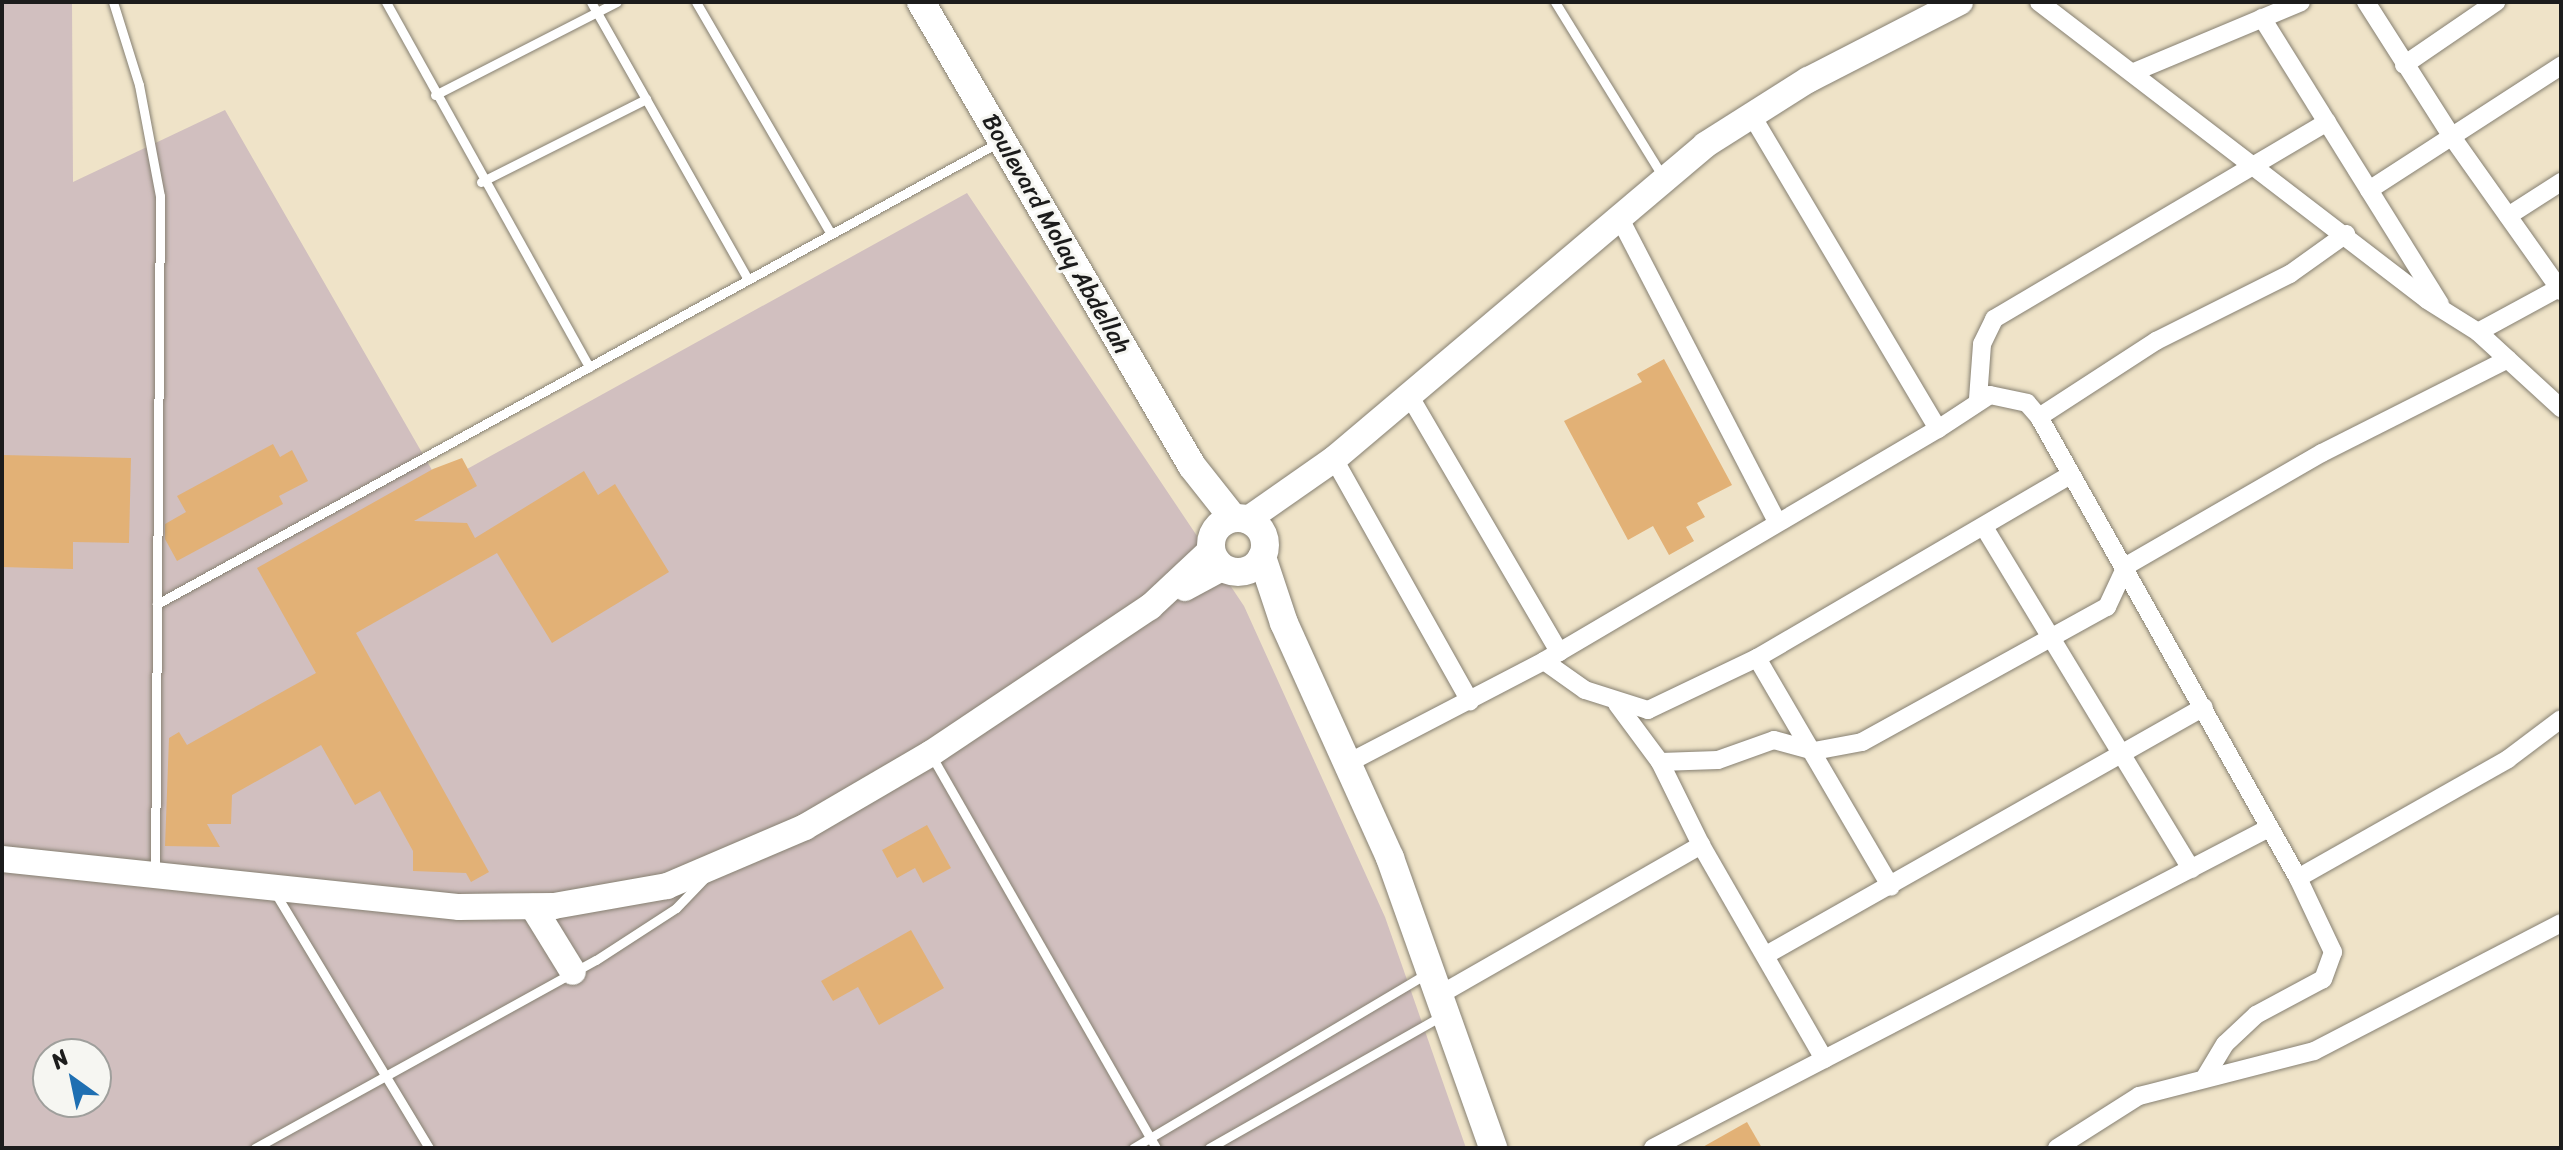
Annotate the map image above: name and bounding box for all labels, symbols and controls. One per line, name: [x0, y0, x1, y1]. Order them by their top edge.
street label: Boulevard Molay Abdellah: [976, 109, 1136, 359]
north arrow: [32, 1038, 112, 1118]
text: N: [43, 1039, 77, 1080]

